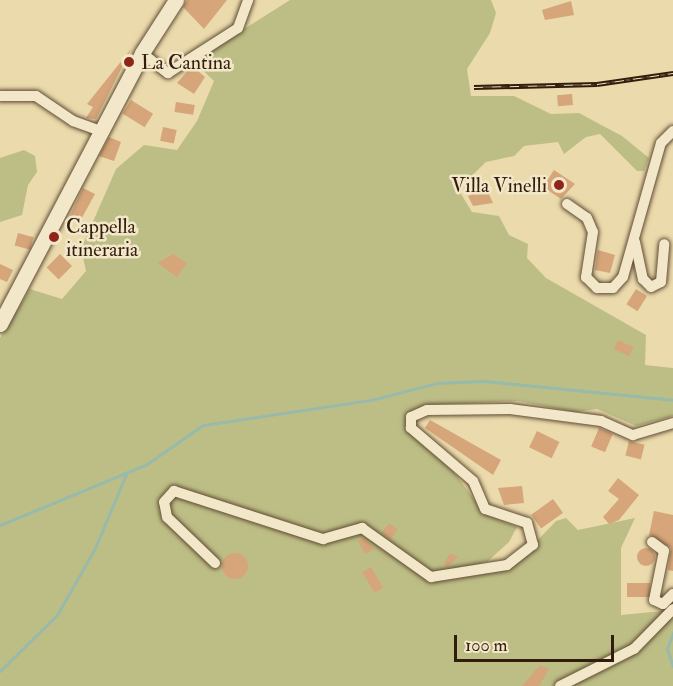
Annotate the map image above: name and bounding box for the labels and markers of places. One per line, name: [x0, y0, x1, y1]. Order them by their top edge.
place label: La Cantina: [141, 50, 231, 74]
marker: La Cantina: [122, 55, 136, 69]
place label: Villa Vinelli: [451, 173, 547, 197]
marker: Villa Vinelli: [552, 178, 566, 192]
place label: Cappella itineraria: [66, 214, 138, 261]
marker: Cappella itineraria: [47, 230, 61, 244]

